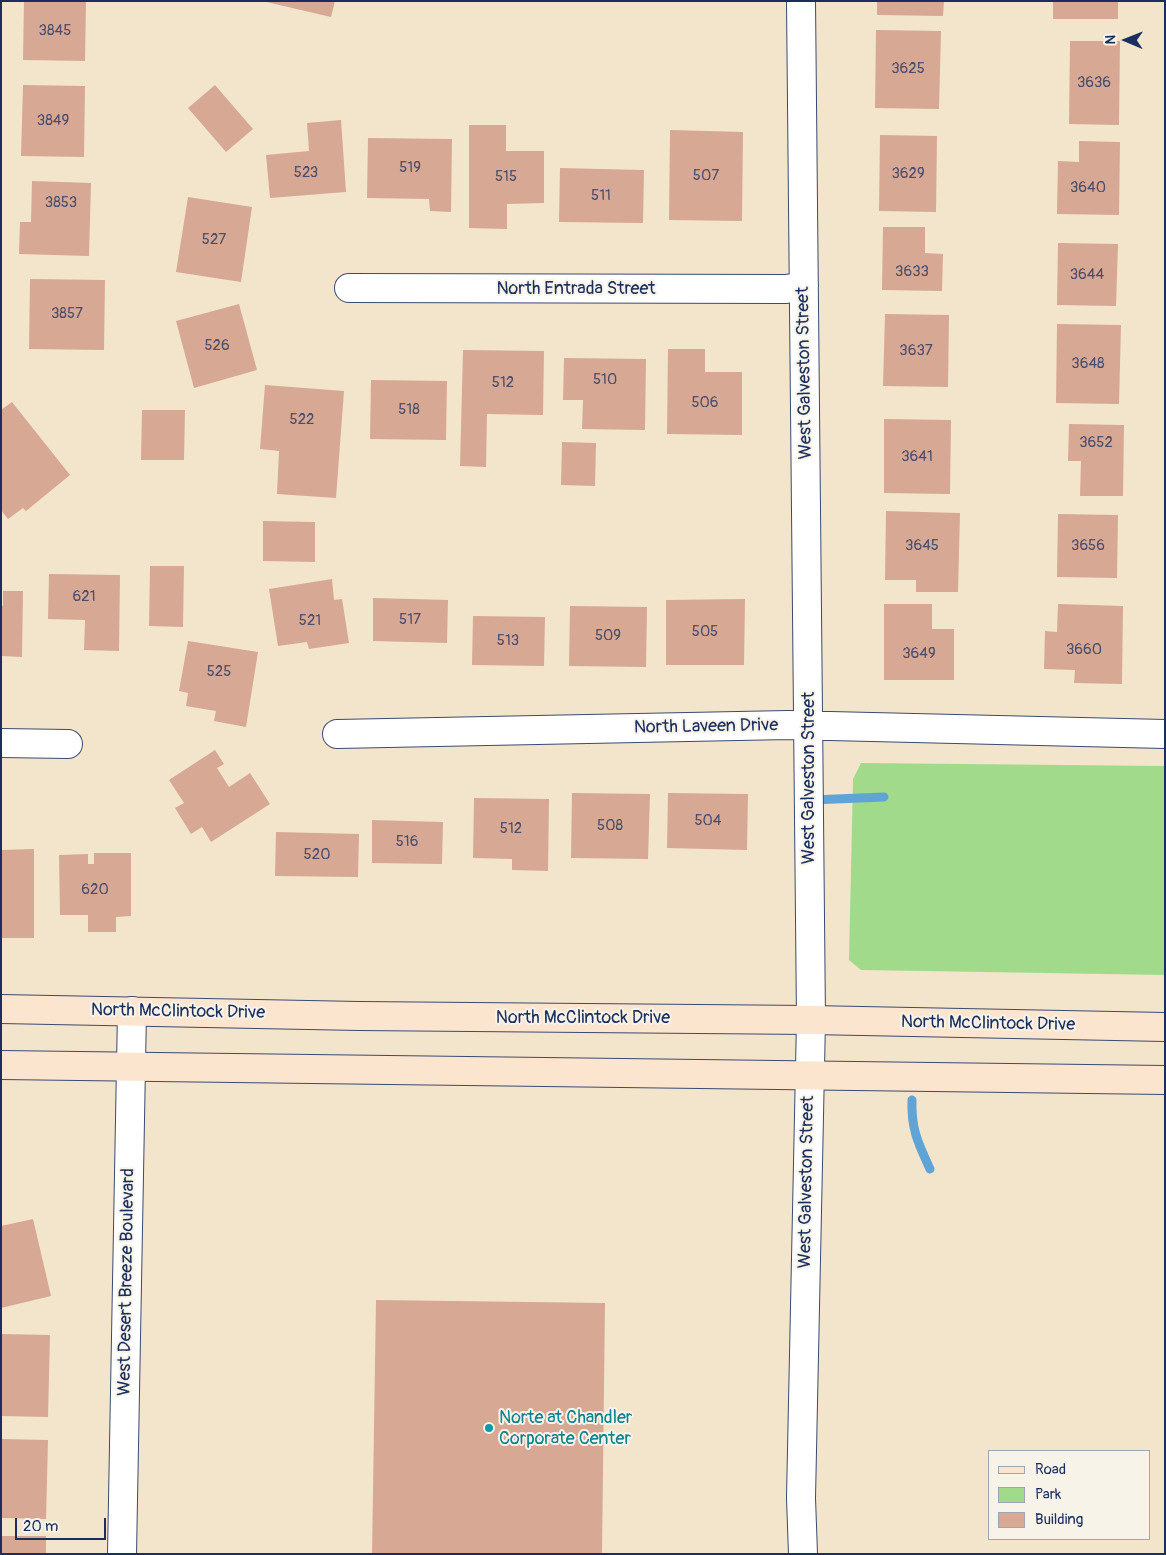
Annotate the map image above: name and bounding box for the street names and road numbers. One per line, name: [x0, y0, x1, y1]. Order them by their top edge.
street label: North Entrada Street: [496, 278, 656, 300]
street label: West Galveston Street: [793, 286, 817, 460]
street label: West Galveston Street: [798, 692, 820, 864]
street label: North Laveen Drive: [634, 715, 778, 739]
street label: North McClintock Drive: [91, 1000, 265, 1024]
street label: North McClintock Drive: [496, 1007, 670, 1029]
street label: North McClintock Drive: [901, 1012, 1075, 1036]
street label: West Galveston Street: [795, 1095, 819, 1269]
street label: West Desert Breeze Boulevard: [114, 1168, 140, 1396]

